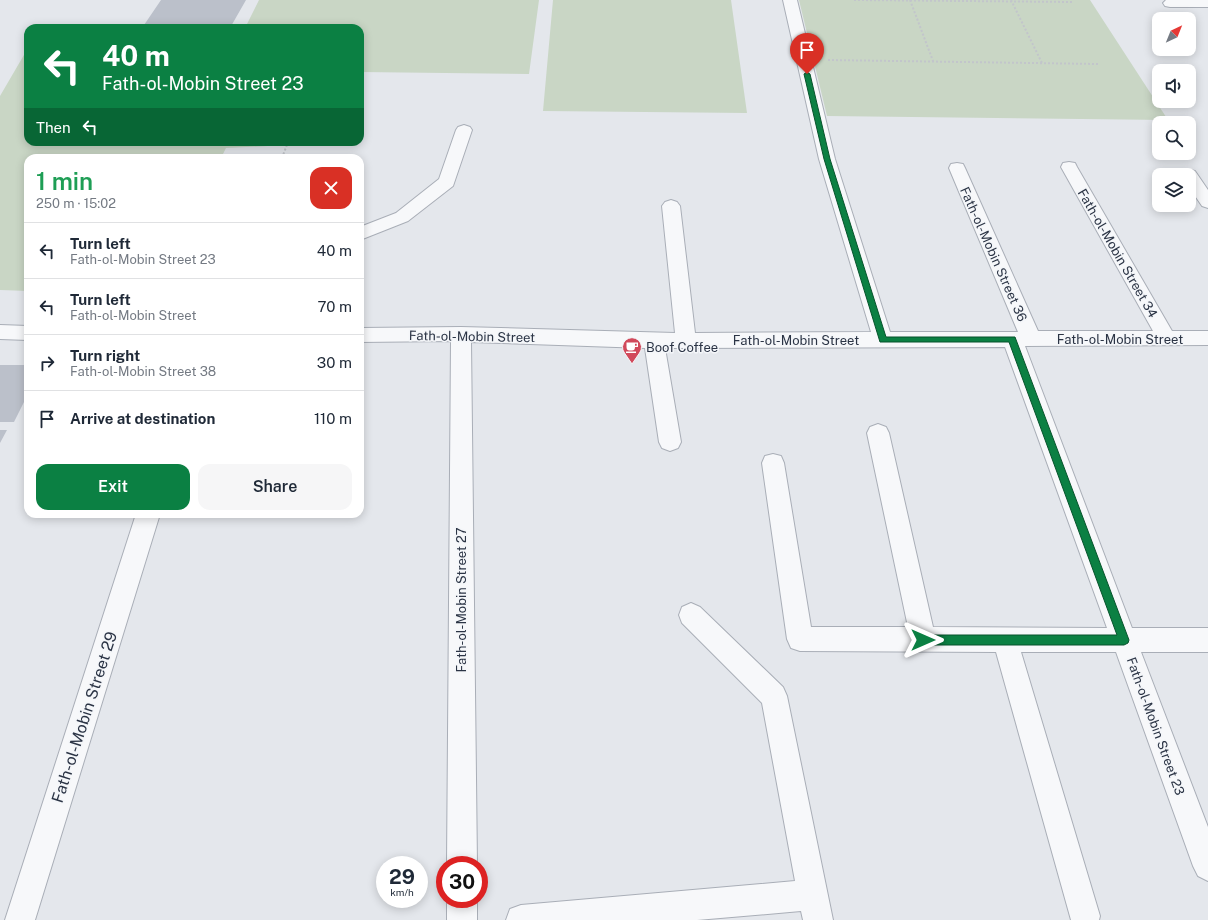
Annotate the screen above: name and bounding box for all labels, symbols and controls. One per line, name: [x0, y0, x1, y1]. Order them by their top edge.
north arrow: [1152, 12, 1196, 56]
map controls: [1152, 12, 1196, 212]
pin: [790, 33, 824, 74]
text: 40 m: [102, 39, 170, 72]
icon: arrive: [796, 39, 818, 61]
icon: left: [36, 40, 88, 92]
button: sound: [1152, 64, 1196, 108]
text: Fath-ol-Mobin Street 23: [102, 73, 304, 94]
icon: left: [79, 116, 101, 138]
button: search: [1152, 116, 1196, 160]
text: Then: [36, 119, 71, 136]
text: 1 min: [36, 167, 93, 195]
button: close: [310, 167, 352, 209]
button: layers: [1152, 168, 1196, 212]
street label: Fath-ol-Mobin Street 36: [957, 185, 1030, 324]
street label: Fath-ol-Mobin Street 34: [1075, 186, 1161, 320]
text: 250 m · 15:02: [36, 196, 116, 211]
text: Turn left: [70, 235, 131, 252]
icon: left: [36, 240, 58, 262]
text: 40 m: [317, 242, 352, 259]
text: Fath-ol-Mobin Street 23: [70, 252, 216, 267]
text: Turn left: [70, 291, 131, 308]
icon: left: [36, 296, 58, 318]
text: 70 m: [317, 298, 352, 315]
text: Fath-ol-Mobin Street: [70, 308, 196, 323]
street label: Fath-ol-Mobin Street: [409, 328, 535, 345]
street label: Fath-ol-Mobin Street: [1057, 332, 1183, 347]
street label: Fath-ol-Mobin Street: [733, 333, 859, 348]
cafe icon: Boof Coffee: [621, 336, 643, 364]
place label: Boof Coffee: [646, 340, 718, 355]
text: Turn right: [70, 347, 140, 364]
icon: right: [36, 352, 58, 374]
text: 30 m: [317, 354, 352, 371]
text: Fath-ol-Mobin Street 38: [70, 364, 216, 379]
icon: arrive: [36, 408, 58, 430]
text: Arrive at destination: [70, 410, 215, 427]
text: 110 m: [314, 410, 352, 427]
button: Exit: [36, 464, 190, 510]
button: Share: [198, 464, 352, 510]
street label: Fath-ol-Mobin Street 27: [454, 527, 469, 673]
position arrow: [902, 619, 944, 661]
street label: Fath-ol-Mobin Street 29: [48, 629, 121, 805]
street label: Fath-ol-Mobin Street 23: [1124, 655, 1187, 797]
speed limit sign: 30: [436, 856, 488, 908]
text: 29: [389, 865, 415, 889]
text: km/h: [390, 886, 414, 898]

